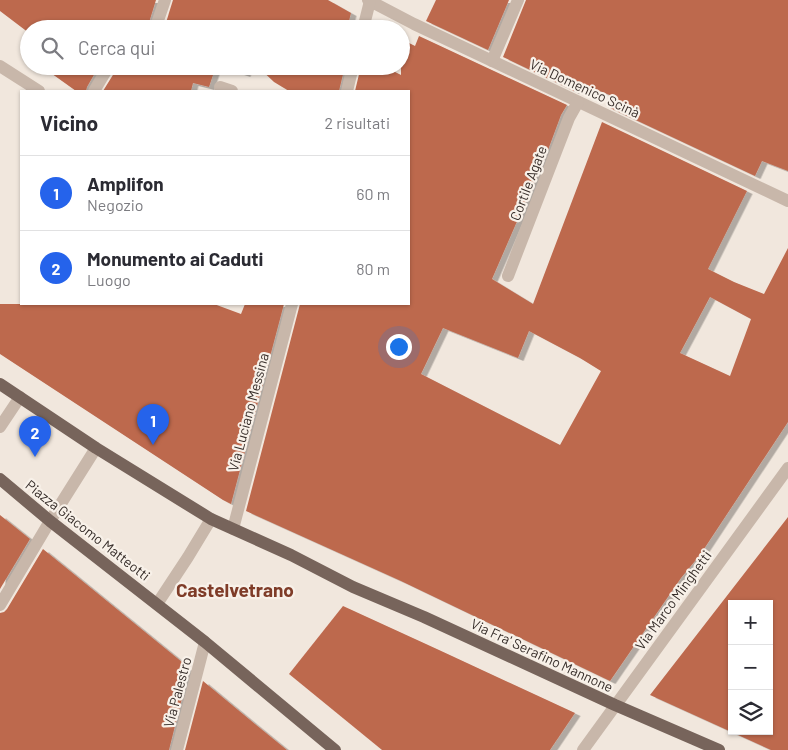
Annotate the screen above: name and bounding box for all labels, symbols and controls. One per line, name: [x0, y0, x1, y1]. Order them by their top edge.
search box: [20, 20, 410, 75]
icon: search: [38, 34, 66, 62]
text: Cerca qui: [78, 36, 155, 59]
street label: Via Domenico Scinà: [527, 55, 643, 121]
text: Vicino: [40, 110, 98, 135]
text: 2 risultati: [325, 113, 390, 132]
street label: Cortile Agate: [506, 143, 550, 223]
text: Amplifon: [87, 172, 164, 195]
text: 1: [53, 184, 59, 203]
text: 60 m: [356, 184, 390, 203]
text: Negozio: [87, 195, 144, 214]
text: Monumento ai Caduti: [87, 247, 263, 270]
text: 2: [52, 259, 60, 278]
text: 80 m: [356, 259, 390, 278]
text: Luogo: [87, 270, 131, 289]
your location: [386, 334, 412, 360]
street label: Via Luciano Messina: [224, 351, 272, 473]
pin: 1: [137, 404, 169, 445]
pin: 2: [19, 416, 51, 457]
street label: Piazza Giacomo Matteotti: [22, 476, 154, 584]
street label: Via Marco Minghetti: [631, 547, 715, 653]
district label: Castelvetrano: [176, 578, 294, 601]
map controls: [728, 600, 773, 735]
button: +: [728, 600, 773, 645]
street label: Via Fra' Serafino Mannone: [468, 615, 616, 695]
button: −: [728, 645, 773, 690]
street label: Via Palestro: [159, 655, 195, 729]
button: layers: [728, 690, 773, 735]

